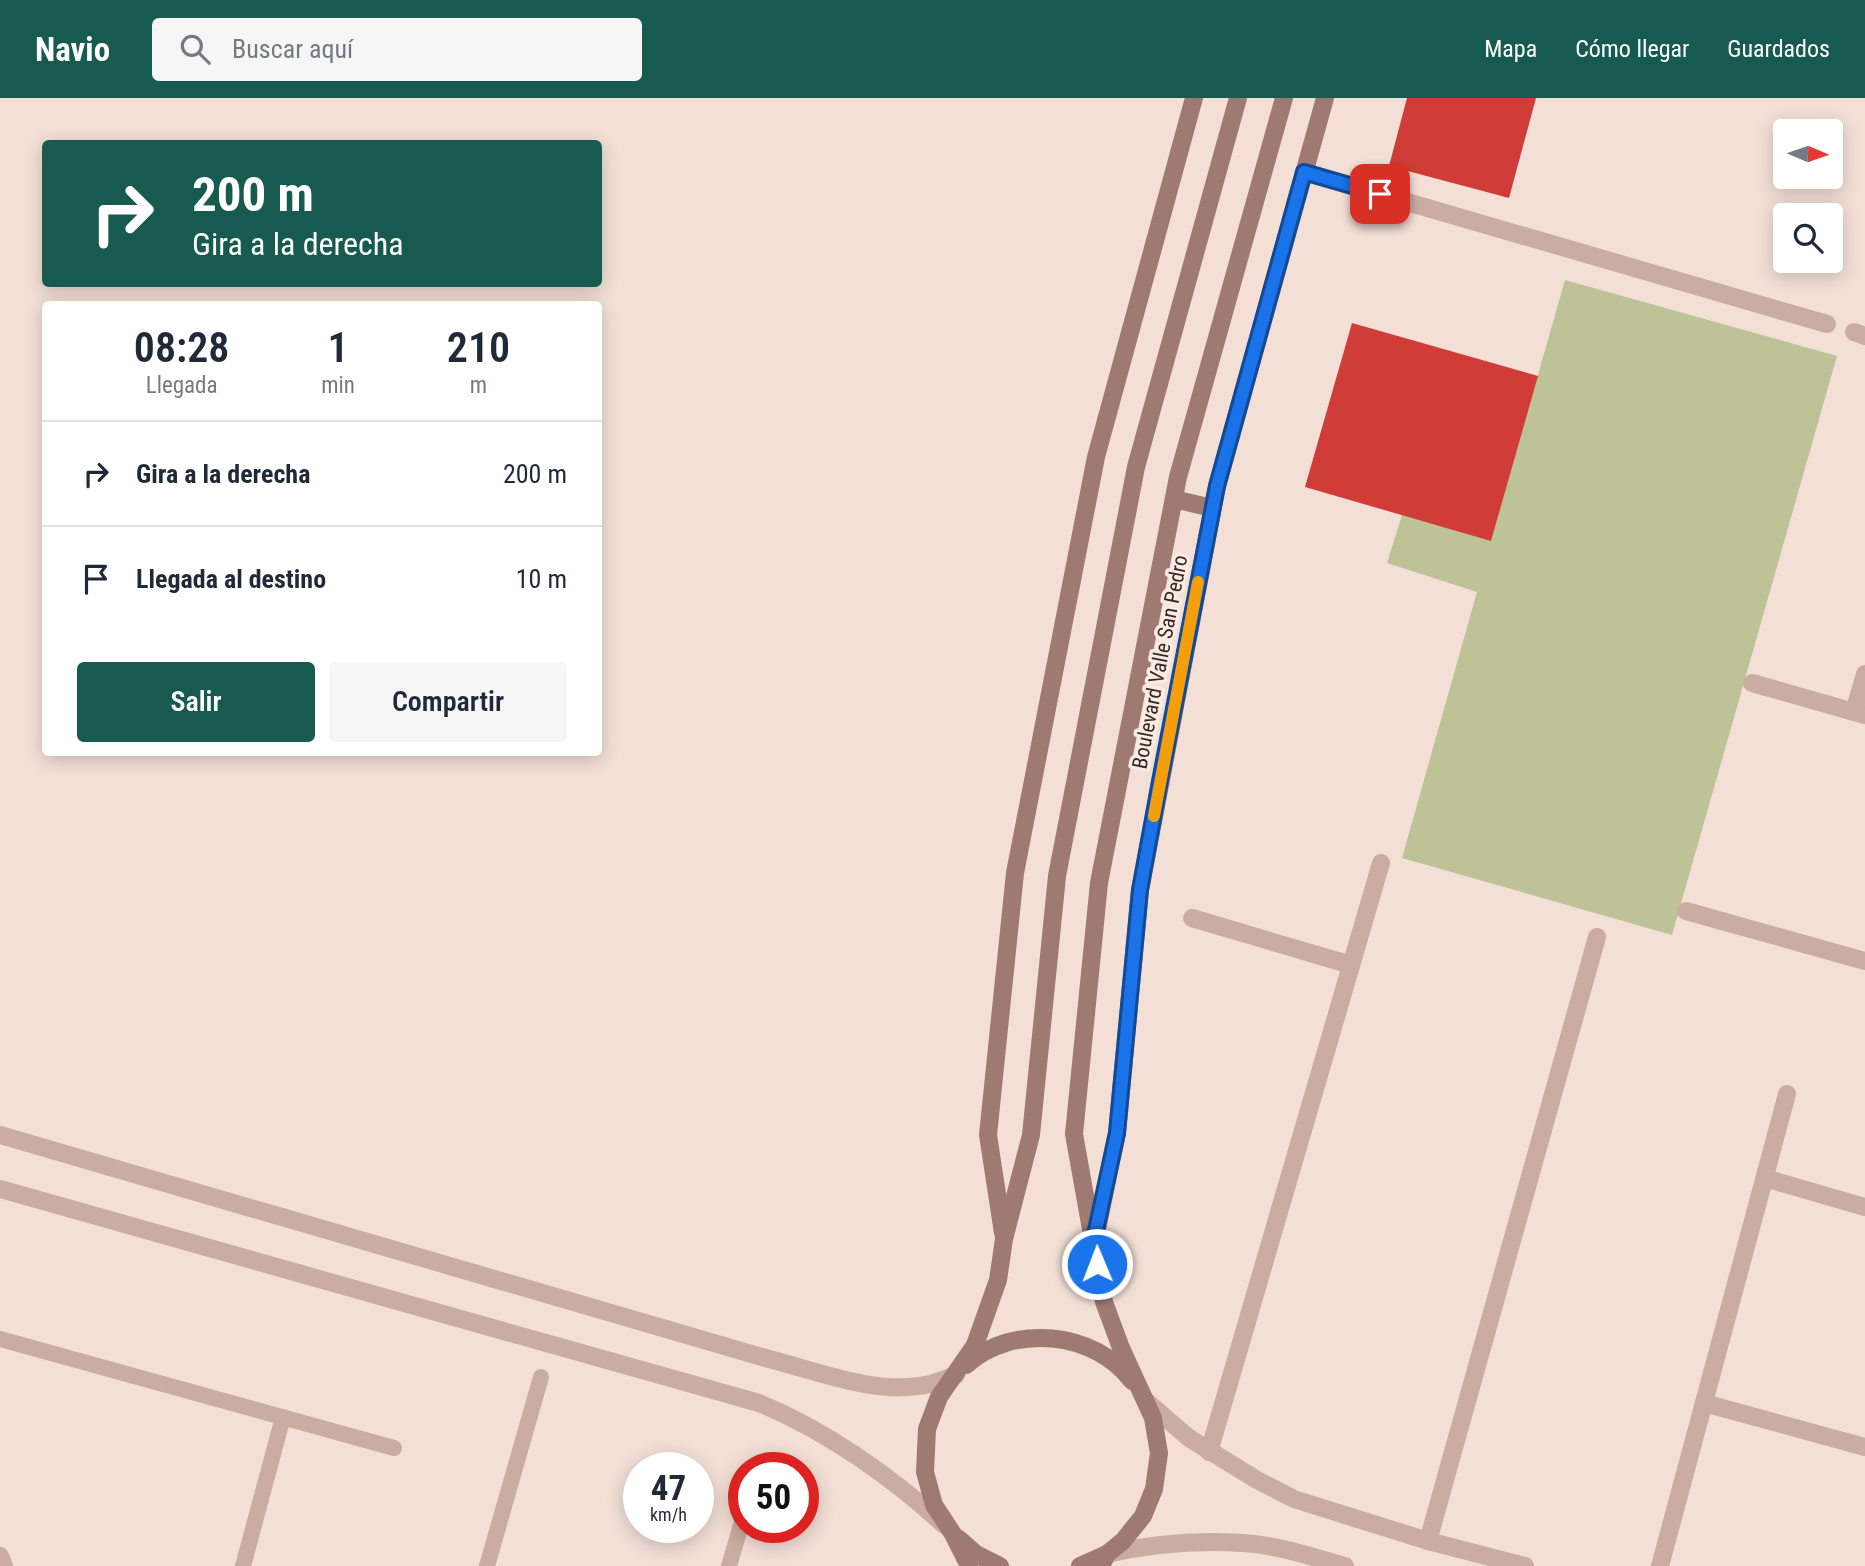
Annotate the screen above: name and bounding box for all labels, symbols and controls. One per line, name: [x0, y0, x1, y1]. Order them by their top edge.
search box: [152, 18, 642, 81]
text: Navio: [35, 30, 110, 69]
icon: search: [176, 30, 214, 68]
text: Buscar aquí: [232, 34, 353, 64]
text: Mapa: [1484, 35, 1537, 63]
text: Cómo llegar: [1575, 35, 1689, 63]
text: Guardados: [1727, 35, 1830, 63]
north arrow: [1773, 119, 1843, 189]
map controls: [1773, 119, 1843, 273]
pin: [1350, 164, 1410, 224]
text: 200 m: [192, 166, 314, 223]
icon: right: [77, 168, 168, 259]
icon: arrive: [1361, 175, 1399, 213]
button: search: [1773, 203, 1843, 273]
text: Gira a la derecha: [192, 225, 404, 263]
text: 08:28: [134, 323, 229, 372]
text: 1: [328, 323, 349, 372]
text: 210: [447, 323, 510, 372]
text: Llegada: [146, 372, 218, 399]
text: min: [321, 372, 355, 399]
text: m: [470, 372, 487, 399]
icon: right: [77, 455, 115, 493]
text: Gira a la derecha: [136, 459, 310, 489]
text: 200 m: [503, 459, 567, 489]
street label: Boulevard Valle San Pedro: [1128, 553, 1192, 771]
icon: arrive: [77, 560, 115, 598]
text: Llegada al destino: [136, 564, 326, 594]
text: 10 m: [516, 564, 567, 594]
button: Salir: [77, 662, 315, 742]
button: Compartir: [329, 662, 567, 742]
position arrow: [1060, 1227, 1134, 1301]
speed limit sign: 50: [728, 1452, 819, 1543]
text: 47: [651, 1468, 686, 1509]
text: km/h: [650, 1504, 687, 1525]

